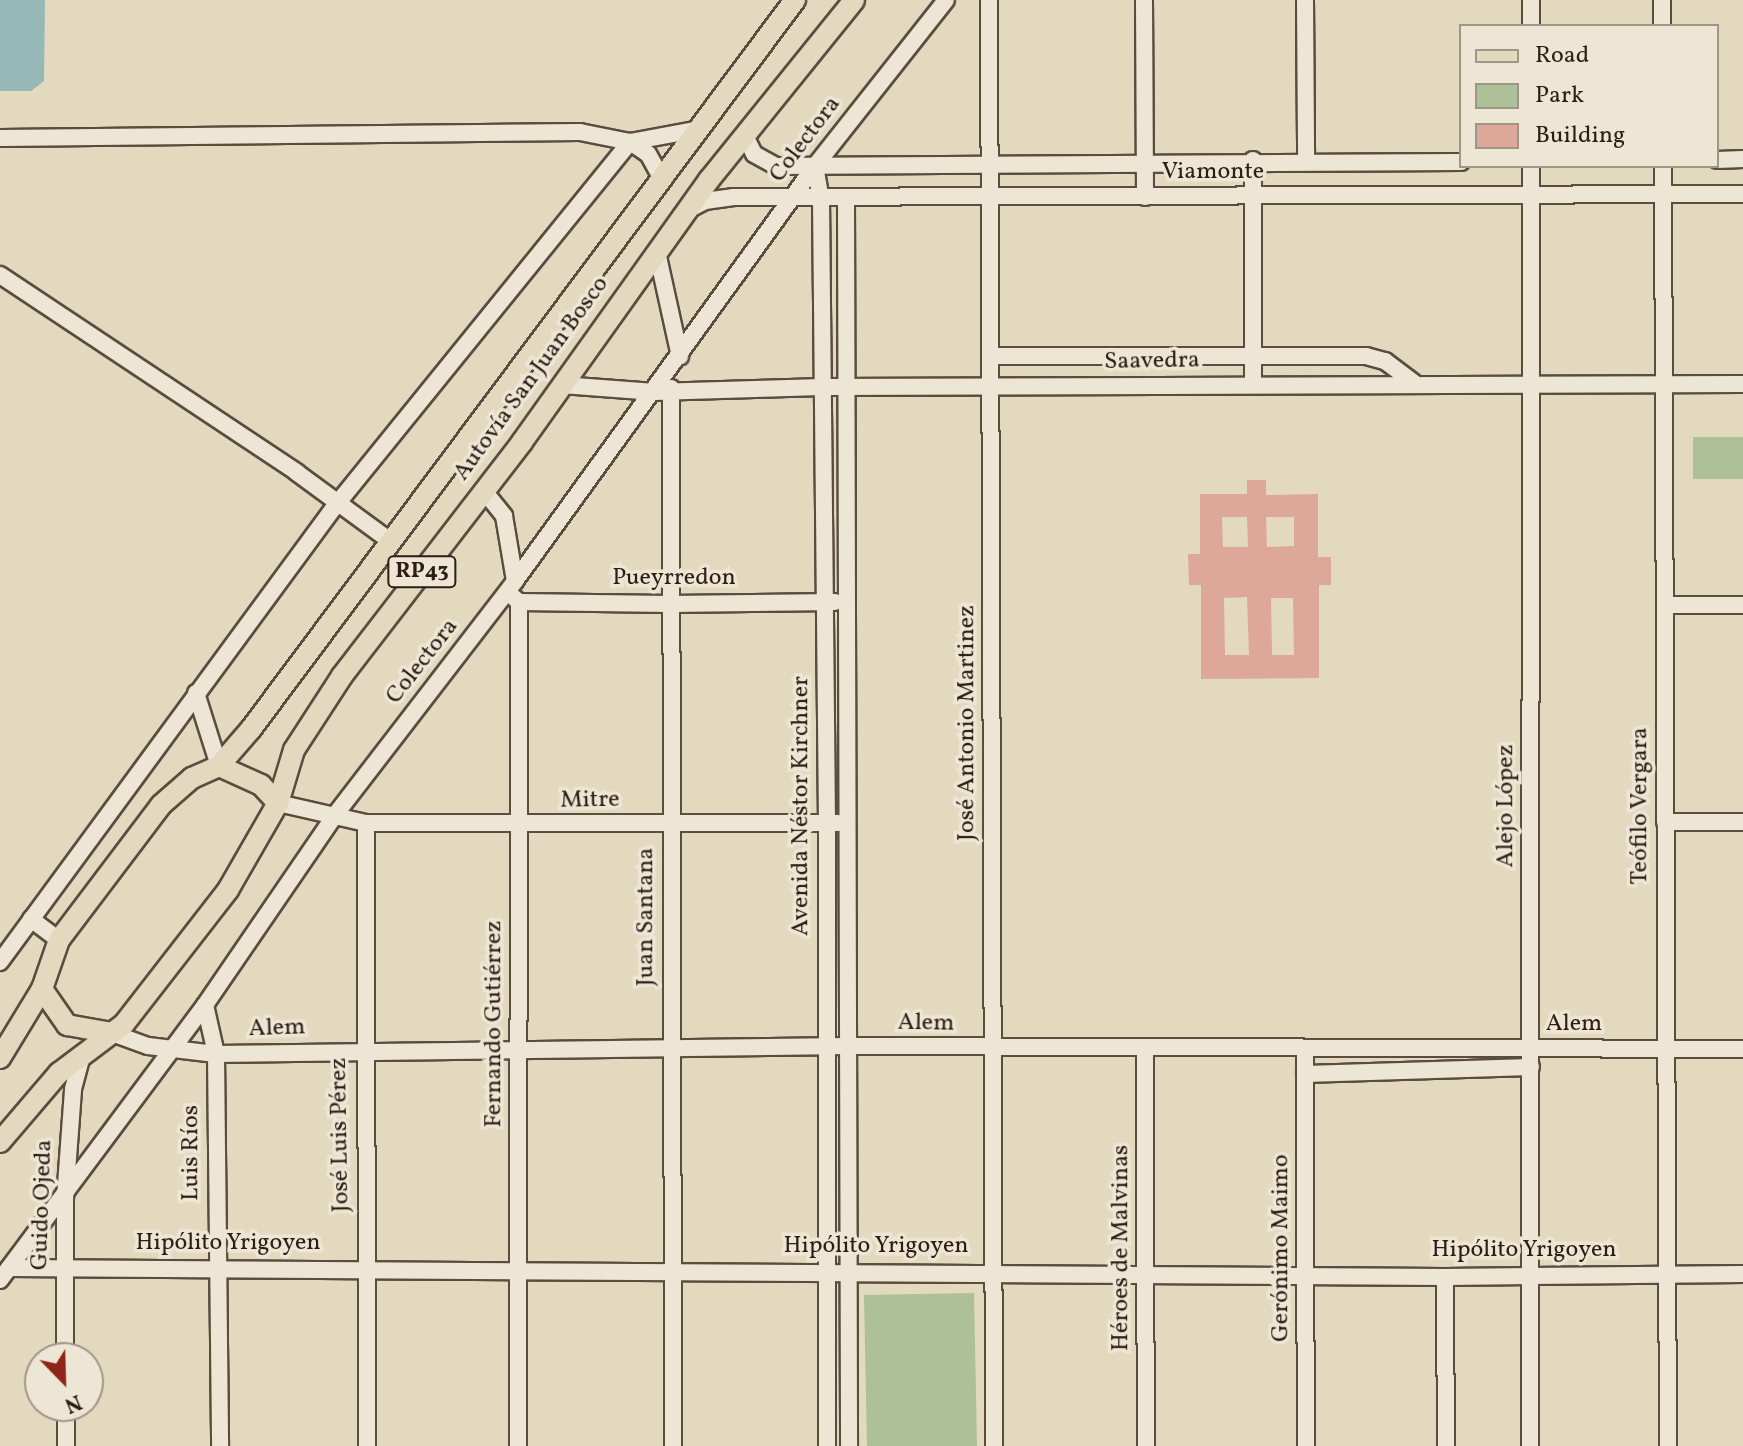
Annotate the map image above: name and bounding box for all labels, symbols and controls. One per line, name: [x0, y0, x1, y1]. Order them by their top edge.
legend: [1459, 24, 1719, 168]
text: Road: [1535, 39, 1589, 73]
text: Park: [1535, 79, 1584, 113]
street label: Colectora: [764, 91, 848, 189]
text: Building: [1535, 119, 1625, 153]
street label: Viamonte: [1162, 159, 1264, 187]
street label: Autovía San Juan Bosco: [448, 271, 616, 487]
street label: Saavedra: [1104, 347, 1200, 377]
road number: RP43: [386, 554, 458, 590]
street label: Pueyrredon: [612, 565, 736, 593]
street label: José Antonio Martinez: [954, 605, 982, 841]
street label: Colectora: [381, 614, 465, 710]
street label: Avenida Néstor Kirchner: [788, 676, 816, 936]
street label: Teófilo Vergara: [1627, 727, 1655, 885]
street label: Alejo López: [1493, 744, 1521, 868]
street label: Mitre: [560, 786, 620, 816]
street label: Juan Santana: [633, 848, 661, 986]
street label: Fernando Gutiérrez: [481, 920, 509, 1128]
street label: Alem: [897, 1009, 955, 1039]
street label: Alem: [1546, 1011, 1602, 1039]
street label: Alem: [248, 1014, 306, 1044]
street label: José Luis Pérez: [325, 1057, 357, 1213]
street label: Luis Ríos: [178, 1105, 206, 1201]
street label: Guido Ojeda: [26, 1139, 60, 1271]
street label: Héroes de Malvinas: [1108, 1145, 1136, 1351]
street label: Gerónimo Maimo: [1268, 1154, 1296, 1342]
street label: Hipólito Yrigoyen: [135, 1230, 321, 1258]
street label: Hipólito Yrigoyen: [783, 1233, 969, 1261]
street label: Hipólito Yrigoyen: [1431, 1237, 1617, 1265]
north arrow: [24, 1342, 104, 1422]
text: N: [59, 1385, 86, 1420]

